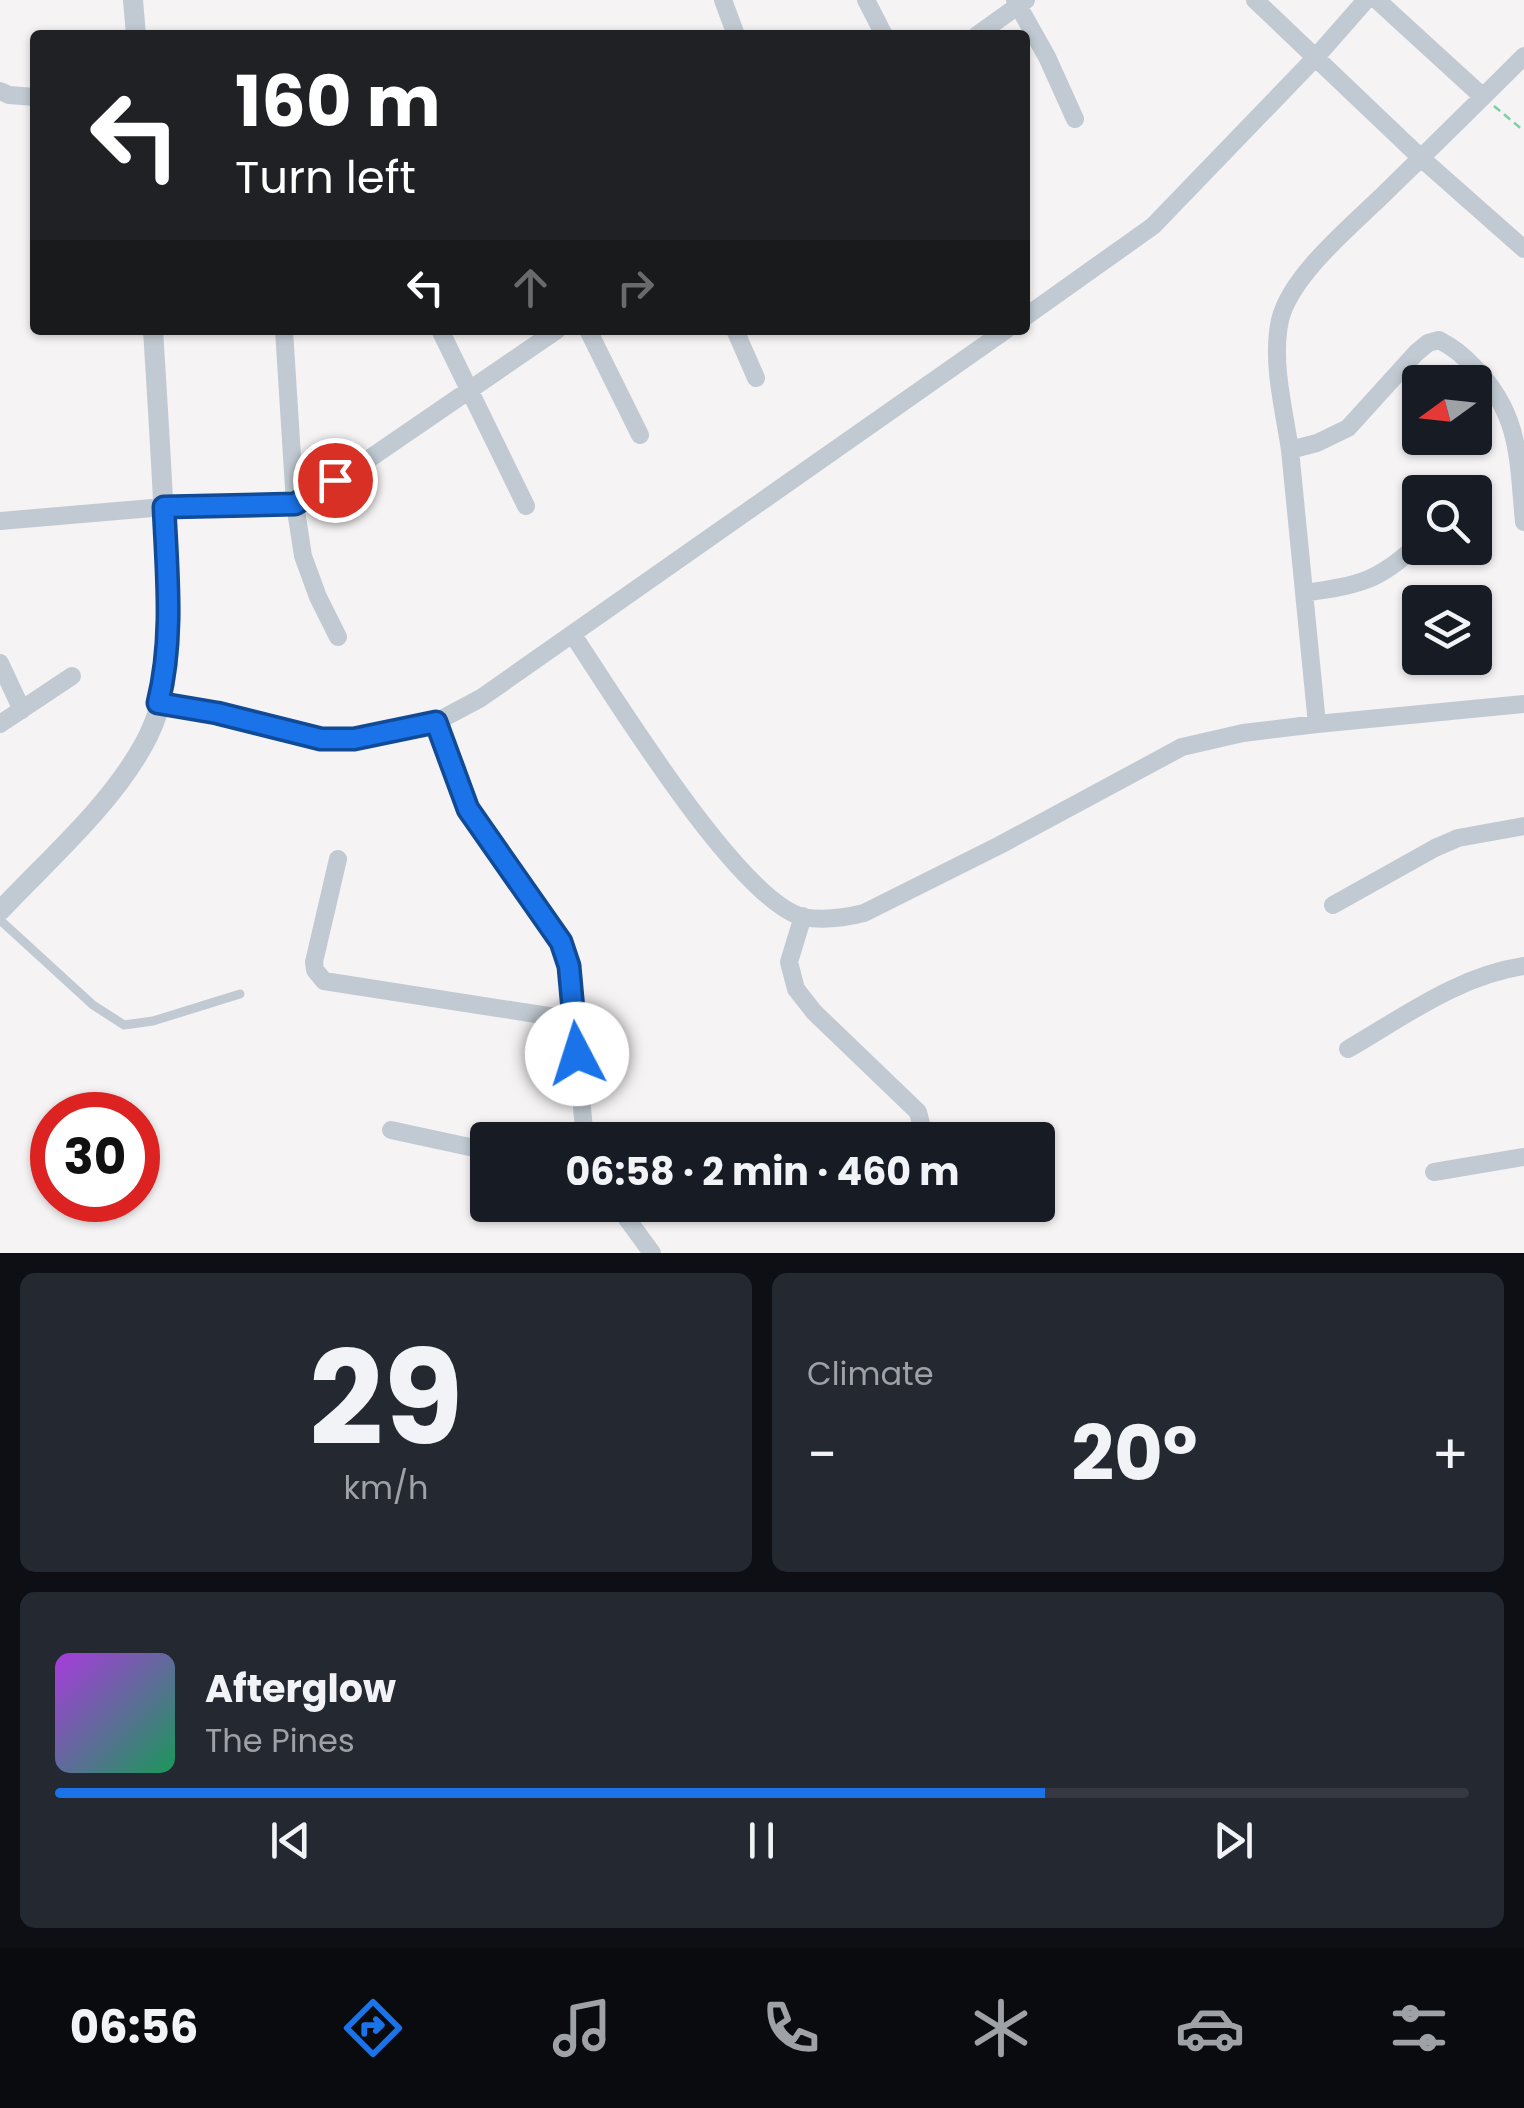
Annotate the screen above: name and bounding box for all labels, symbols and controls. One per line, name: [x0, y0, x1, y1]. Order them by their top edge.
text: 160 m: [235, 52, 441, 151]
icon: left: [70, 70, 200, 200]
text: Turn left: [235, 146, 416, 209]
icon: left: [398, 260, 453, 315]
icon: ahead: [503, 260, 558, 315]
icon: right: [608, 260, 663, 315]
north arrow: [1402, 365, 1492, 455]
map controls: [1402, 365, 1492, 675]
pin: [293, 438, 378, 523]
icon: arrive: [308, 453, 363, 508]
button: search: [1402, 475, 1492, 565]
button: layers: [1402, 585, 1492, 675]
position arrow: [525, 1002, 629, 1106]
speed limit sign: 30: [30, 1092, 160, 1222]
text: 06:58 · 2 min · 460 m: [566, 1145, 959, 1198]
text: 29: [309, 1307, 463, 1490]
text: Climate: [807, 1351, 934, 1396]
text: 20°: [1071, 1401, 1198, 1506]
text: −: [807, 1416, 837, 1493]
text: +: [1431, 1416, 1469, 1493]
text: km/h: [343, 1465, 429, 1510]
text: Afterglow: [205, 1662, 396, 1715]
text: The Pines: [205, 1718, 355, 1763]
icon: previous: [263, 1813, 318, 1868]
icon: pause: [734, 1813, 789, 1868]
icon: next: [1206, 1813, 1261, 1868]
icon: directions: [338, 1993, 408, 2063]
icon: music: [547, 1993, 617, 2063]
icon: phone: [756, 1993, 826, 2063]
icon: climate: [966, 1993, 1036, 2063]
icon: car: [1175, 1993, 1245, 2063]
icon: filters: [1384, 1993, 1454, 2063]
text: 06:56: [70, 1996, 198, 2059]

